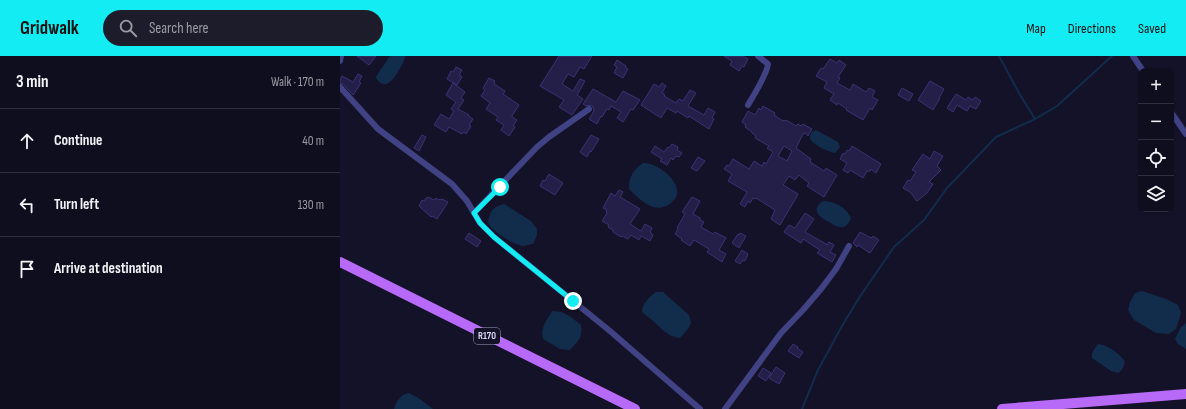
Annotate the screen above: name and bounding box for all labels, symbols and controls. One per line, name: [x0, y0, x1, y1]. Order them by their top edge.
search box: [103, 10, 383, 46]
text: Gridwalk: [20, 17, 79, 40]
icon: search: [117, 17, 139, 39]
text: Search here: [149, 19, 209, 38]
text: Map: [1026, 20, 1046, 37]
text: Directions: [1068, 20, 1116, 37]
text: Saved: [1138, 20, 1166, 37]
map controls: [1138, 68, 1174, 212]
button: +: [1138, 68, 1174, 104]
text: 3 min: [16, 72, 49, 92]
text: Walk · 170 m: [271, 74, 324, 90]
button: −: [1138, 104, 1174, 140]
icon: ahead: [16, 130, 38, 152]
text: Continue: [54, 131, 103, 150]
text: 40 m: [302, 133, 324, 149]
button: locate: [1138, 140, 1174, 176]
button: layers: [1138, 176, 1174, 212]
route start: [491, 178, 509, 196]
icon: left: [16, 194, 38, 216]
text: Turn left: [54, 195, 99, 214]
text: 130 m: [298, 197, 324, 213]
icon: arrive: [16, 258, 38, 280]
text: Arrive at destination: [54, 259, 163, 278]
route end: [564, 292, 582, 310]
road number: R170: [474, 328, 500, 344]

